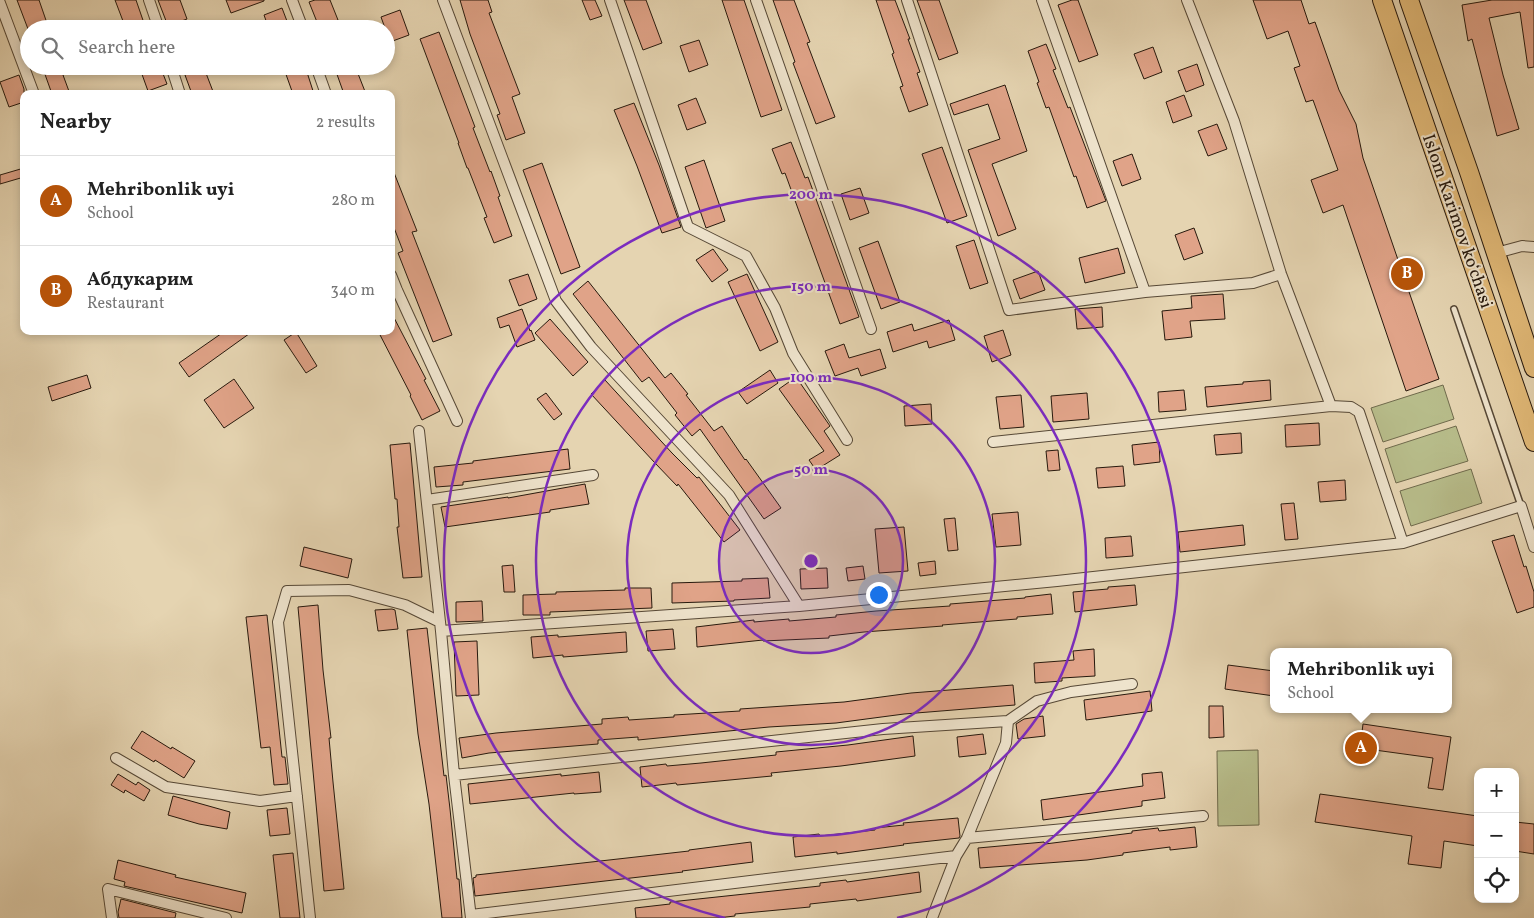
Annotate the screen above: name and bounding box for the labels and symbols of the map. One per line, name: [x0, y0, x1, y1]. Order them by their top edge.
street label: Islom Karimov ko‘chasi: [1415, 131, 1498, 312]
text: 200 m: [789, 185, 833, 206]
pin: B: [1391, 255, 1423, 293]
text: 150 m: [791, 277, 831, 298]
text: 100 m: [790, 368, 833, 389]
text: 50 m: [794, 460, 828, 481]
centre of rings: [802, 552, 820, 570]
your location: [866, 582, 892, 608]
pin: A: [1345, 729, 1377, 767]

